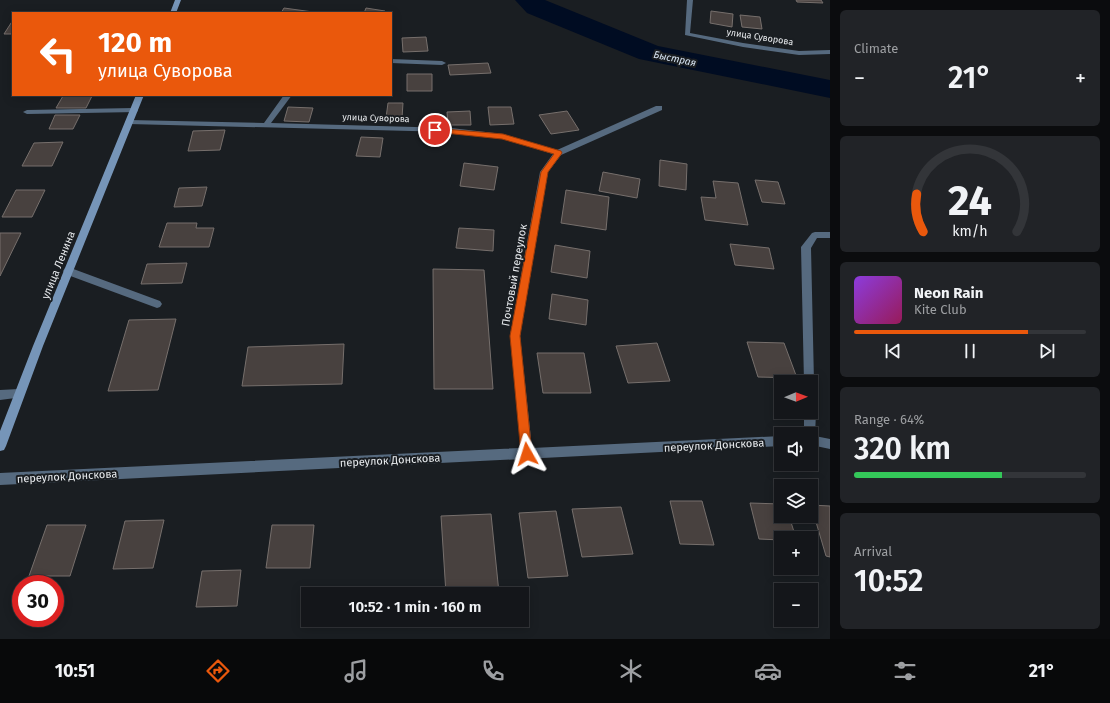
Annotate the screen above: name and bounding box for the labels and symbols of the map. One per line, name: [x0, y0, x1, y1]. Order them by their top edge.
street label: улица Суворова: [726, 27, 794, 47]
water label: Быстрая: [652, 49, 697, 69]
street label: улица Суворова: [342, 112, 410, 124]
pin: [418, 113, 452, 147]
street label: Почтовый переулок: [499, 223, 530, 327]
street label: улица Ленина: [39, 229, 78, 301]
north arrow: [774, 375, 818, 419]
position arrow: [506, 433, 548, 475]
street label: переулок Донскова: [663, 436, 765, 455]
street label: переулок Донскова: [339, 451, 441, 470]
street label: переулок Донскова: [16, 467, 118, 486]
speed limit sign: 30: [12, 575, 64, 627]

